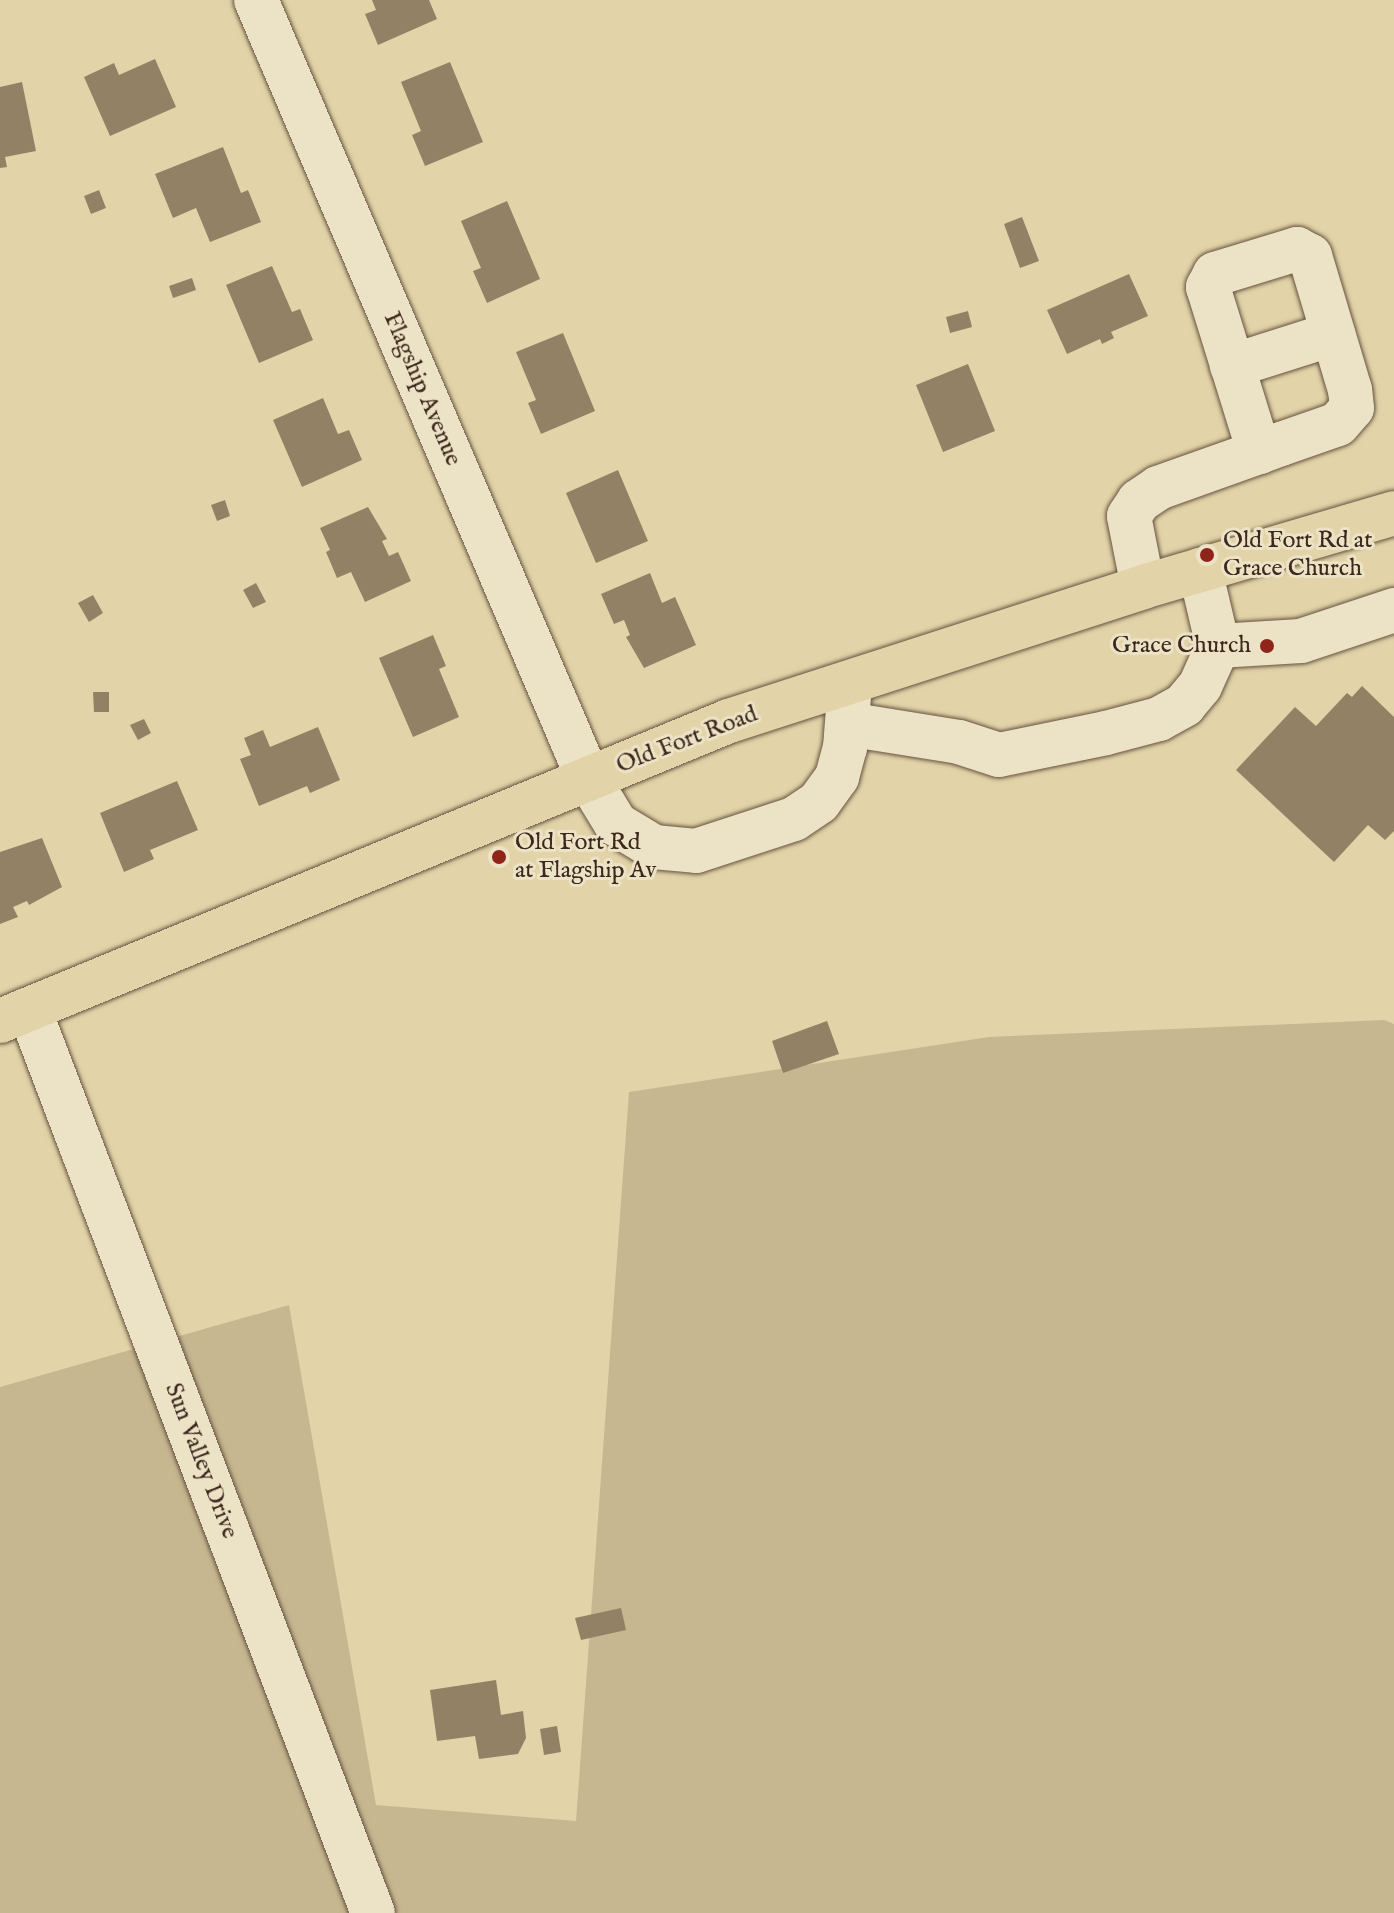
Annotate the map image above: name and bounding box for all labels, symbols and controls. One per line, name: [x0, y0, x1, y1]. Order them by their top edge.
street label: Flagship Avenue: [377, 308, 467, 470]
place label: Old Fort Rd at Grace Church: [1223, 527, 1372, 583]
marker: Old Fort Rd at Grace Church: [1198, 546, 1216, 564]
place label: Grace Church: [1112, 632, 1251, 660]
marker: Grace Church: [1258, 637, 1276, 655]
street label: Old Fort Road: [612, 700, 762, 780]
place label: Old Fort Rd at Flagship Av: [515, 829, 656, 885]
marker: Old Fort Rd at Flagship Av: [490, 848, 508, 866]
street label: Sun Valley Drive: [158, 1379, 244, 1543]

